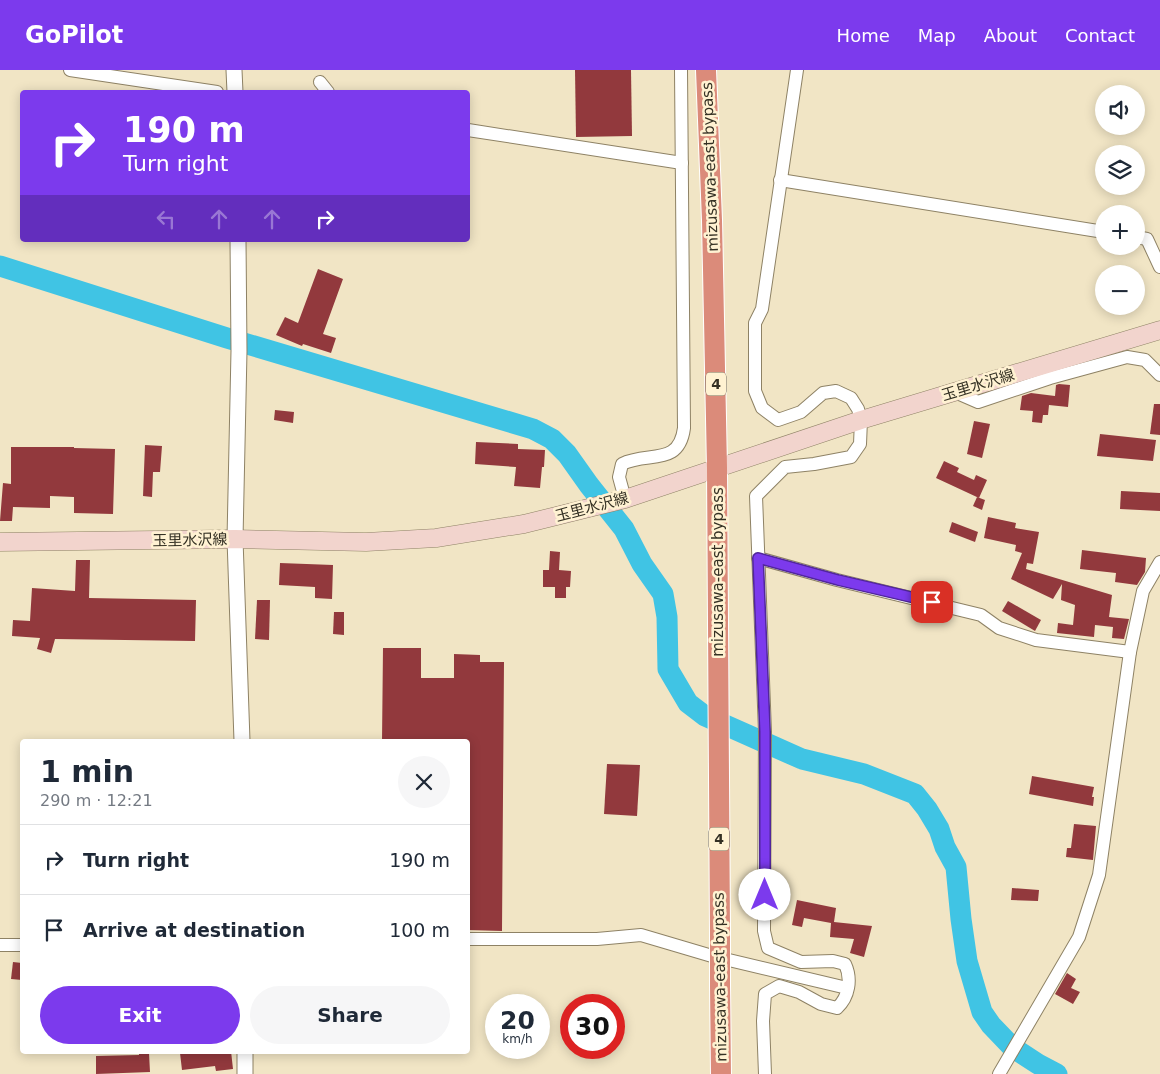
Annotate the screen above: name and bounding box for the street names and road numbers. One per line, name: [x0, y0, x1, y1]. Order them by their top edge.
street label: mizusawa-east bypass: [698, 82, 722, 252]
street label: 玉里水沢線: [939, 365, 1017, 405]
road number: 4: [706, 372, 726, 396]
street label: mizusawa-east bypass: [709, 487, 727, 657]
street label: 玉里水沢線: [553, 489, 631, 525]
street label: 玉里水沢線: [152, 530, 228, 550]
road number: 4: [709, 828, 729, 851]
street label: mizusawa-east bypass: [710, 892, 730, 1062]

